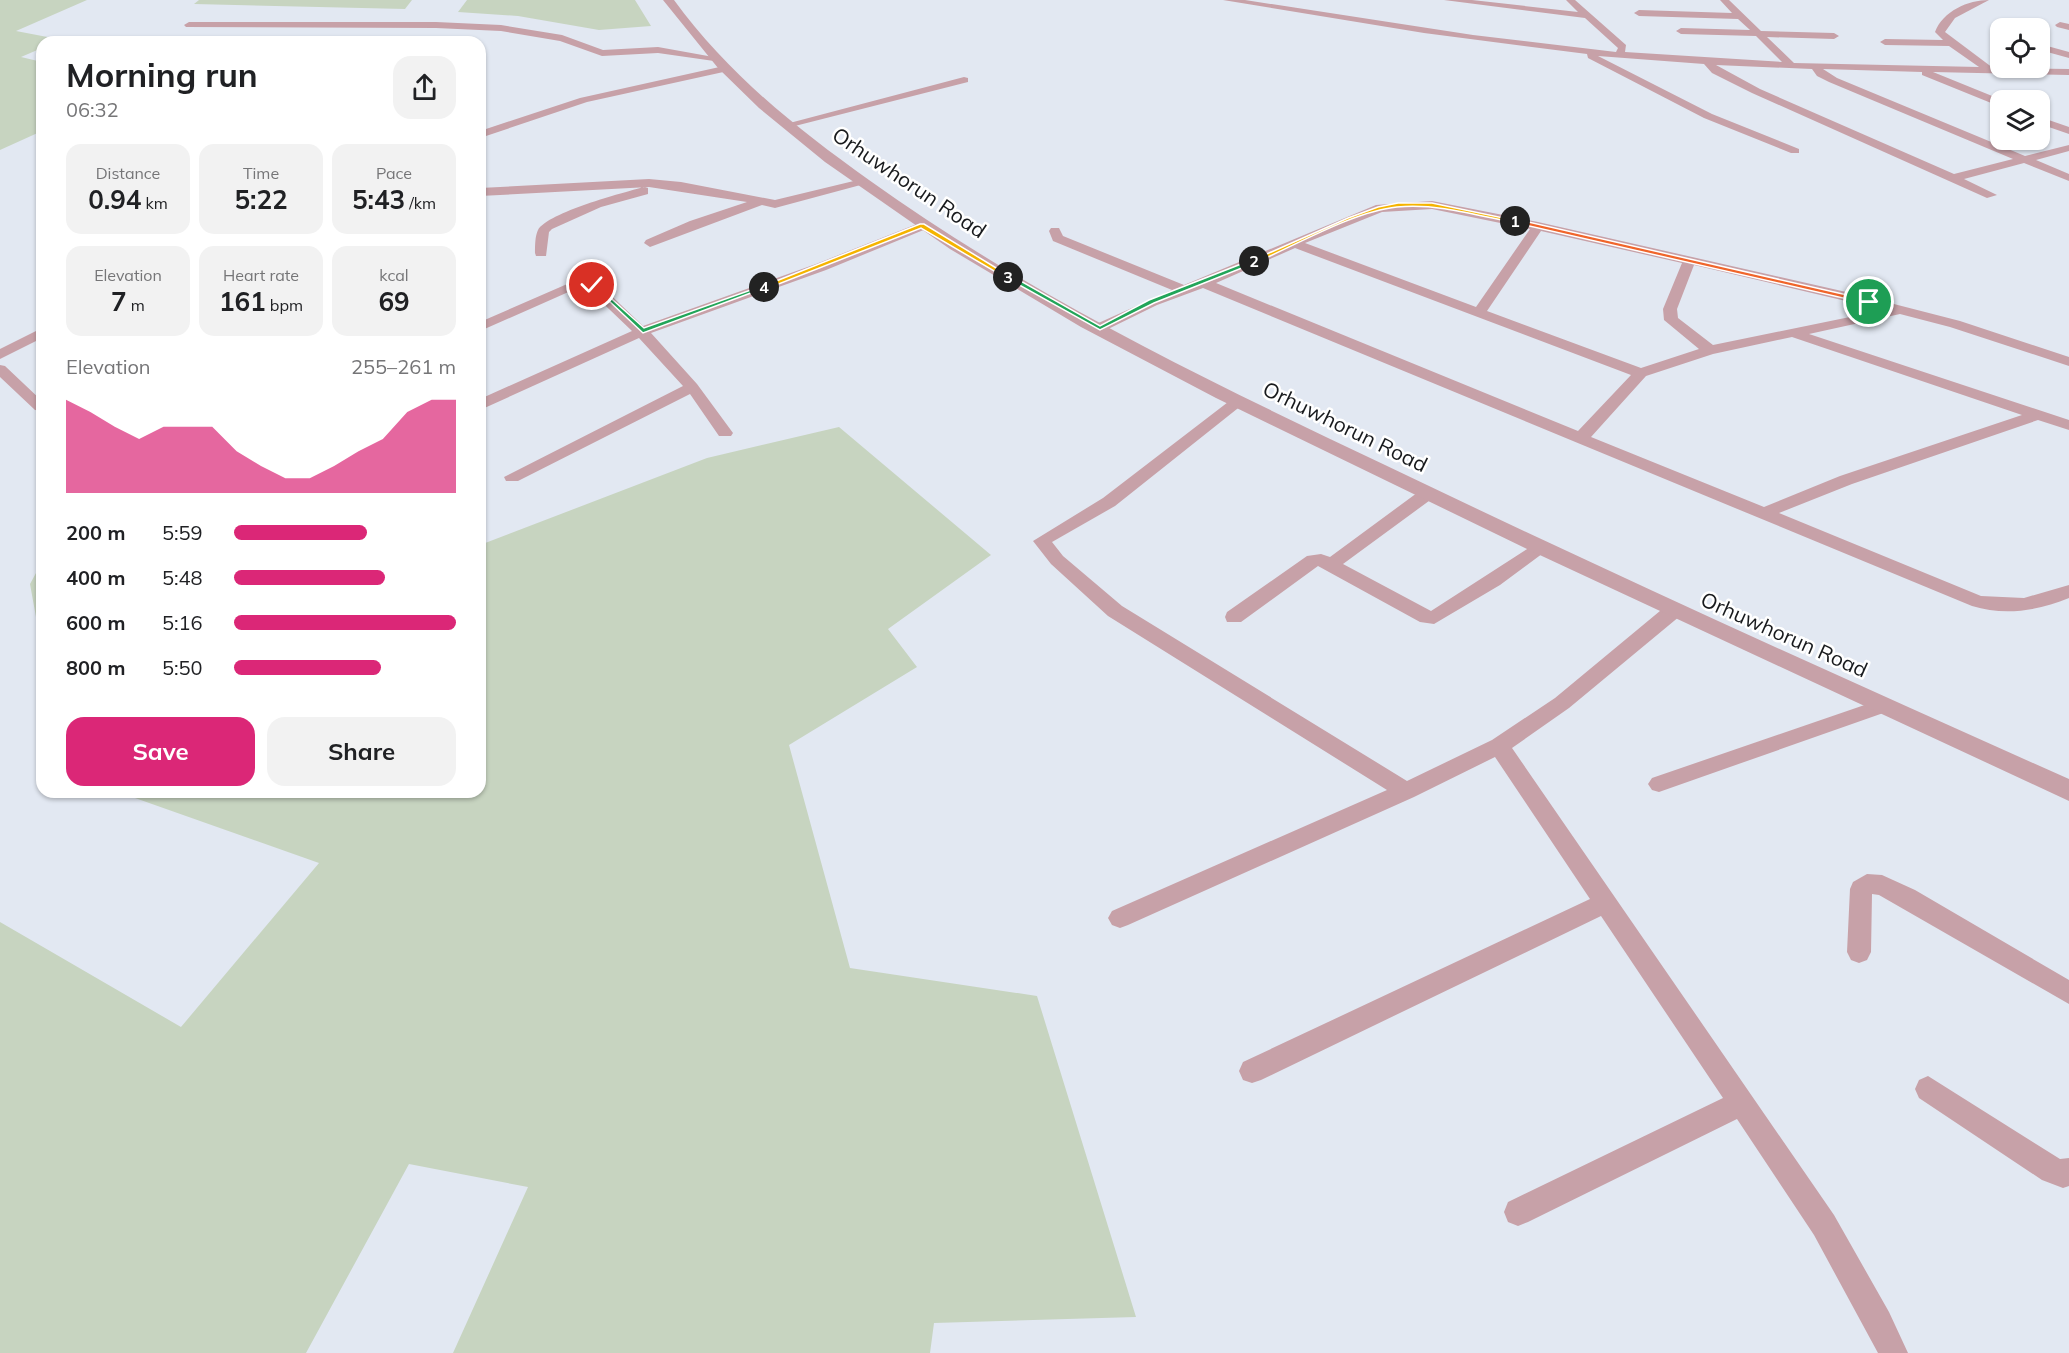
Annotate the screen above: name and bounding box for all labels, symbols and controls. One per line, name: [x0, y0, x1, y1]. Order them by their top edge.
map controls: [1990, 18, 2050, 150]
button: locate: [1990, 18, 2050, 78]
text: Morning run: [66, 54, 258, 95]
button: share: [393, 56, 456, 119]
button: layers: [1990, 90, 2050, 150]
text: 06:32: [66, 97, 119, 122]
street label: Orhuwhorun Road: [828, 121, 991, 243]
text: Distance: [96, 163, 160, 183]
text: Time: [243, 163, 279, 183]
text: Pace: [376, 163, 412, 183]
text: 0.94: [88, 183, 141, 216]
text: 5:22: [234, 183, 288, 216]
text: 5:43: [352, 183, 405, 216]
text: km: [141, 193, 168, 213]
text: /km: [405, 193, 436, 213]
pin: 1: [1500, 206, 1530, 236]
text: 1: [1510, 211, 1520, 231]
pin: 2: [1239, 246, 1269, 276]
text: 2: [1249, 251, 1259, 271]
pin: [566, 259, 617, 310]
pin: 3: [993, 262, 1023, 292]
text: Elevation: [94, 265, 162, 285]
text: Heart rate: [223, 265, 299, 285]
text: kcal: [379, 265, 409, 285]
text: 3: [1003, 267, 1013, 287]
icon: check: [575, 268, 608, 301]
pin: 4: [749, 272, 779, 302]
pin: [1843, 276, 1894, 327]
text: 4: [759, 277, 769, 297]
text: 7: [111, 285, 127, 318]
text: 161: [219, 285, 266, 318]
text: 69: [378, 285, 410, 318]
icon: arrive: [1852, 285, 1885, 318]
text: m: [127, 295, 145, 315]
text: bpm: [266, 295, 303, 315]
text: Elevation: [66, 354, 151, 379]
text: 255–261 m: [351, 354, 456, 379]
street label: Orhuwhorun Road: [1259, 375, 1432, 477]
text: 200 m: [66, 520, 125, 545]
text: 5:59: [162, 520, 203, 545]
text: 400 m: [66, 565, 125, 590]
text: 5:48: [162, 565, 203, 590]
street label: Orhuwhorun Road: [1697, 586, 1872, 683]
text: 600 m: [66, 610, 125, 635]
text: 5:16: [162, 610, 203, 635]
text: 800 m: [66, 655, 125, 680]
text: 5:50: [162, 655, 203, 680]
button: Save: [66, 717, 255, 786]
button: Share: [267, 717, 456, 786]

